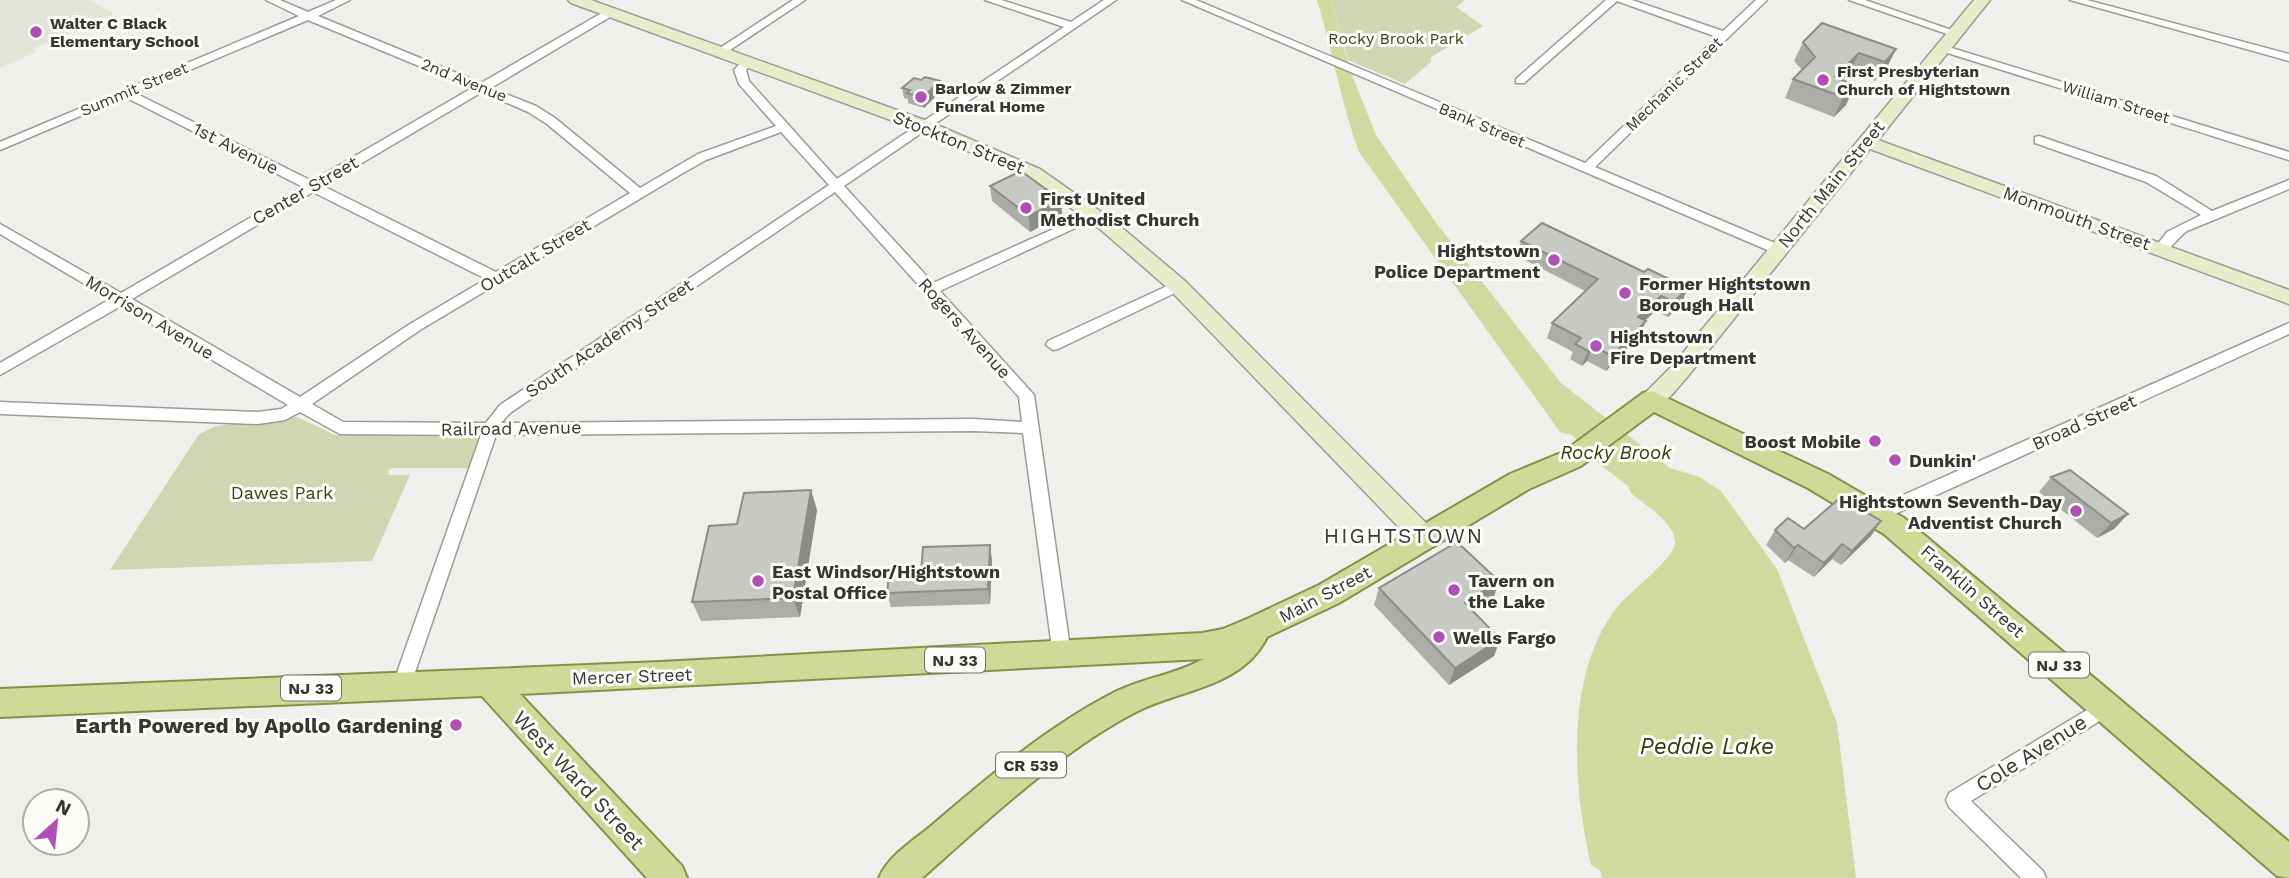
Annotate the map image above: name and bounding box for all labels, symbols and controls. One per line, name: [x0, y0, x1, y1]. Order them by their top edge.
place label: Walter C Black Elementary School: [50, 14, 200, 51]
marker: Walter C Black Elementary School: [28, 24, 44, 40]
park label: Rocky Brook Park: [1328, 29, 1464, 48]
street label: Mechanic Street: [1622, 33, 1727, 135]
street label: 2nd Avenue: [418, 54, 510, 106]
street label: Summit Street: [77, 58, 191, 120]
place label: First Presbyterian Church of Hightstown: [1837, 62, 2010, 99]
marker: First Presbyterian Church of Hightstown: [1815, 72, 1831, 88]
street label: William Street: [2060, 77, 2172, 127]
place label: Barlow & Zimmer Funeral Home: [935, 79, 1071, 116]
marker: Barlow & Zimmer Funeral Home: [913, 89, 929, 105]
street label: Bank Street: [1436, 98, 1528, 152]
street label: Stockton Street: [890, 106, 1028, 178]
street label: North Main Street: [1773, 116, 1889, 252]
street label: 1st Avenue: [190, 118, 282, 178]
street label: Center Street: [248, 151, 362, 229]
street label: Monmouth Street: [2000, 182, 2154, 255]
place label: First United Methodist Church: [1040, 188, 1199, 230]
marker: First United Methodist Church: [1018, 200, 1034, 216]
street label: Outcalt Street: [476, 213, 595, 296]
place label: Hightstown Police Department: [1374, 240, 1540, 282]
marker: Hightstown Police Department: [1546, 252, 1562, 268]
street label: Morrison Avenue: [82, 270, 218, 364]
street label: Rogers Avenue: [914, 273, 1016, 383]
place label: Former Hightstown Borough Hall: [1639, 273, 1811, 315]
street label: South Academy Street: [521, 274, 697, 402]
marker: Former Hightstown Borough Hall: [1617, 285, 1633, 301]
place label: Hightstown Fire Department: [1610, 326, 1756, 368]
marker: Hightstown Fire Department: [1588, 338, 1604, 354]
street label: Broad Street: [2029, 390, 2140, 454]
street label: Railroad Avenue: [440, 416, 582, 440]
place label: Boost Mobile: [1745, 431, 1861, 452]
marker: Boost Mobile: [1867, 433, 1883, 449]
water label: Rocky Brook: [1560, 441, 1672, 464]
place label: Dunkin': [1909, 450, 1976, 471]
marker: Dunkin': [1887, 452, 1903, 468]
park label: Dawes Park: [231, 482, 333, 503]
place label: Hightstown Seventh-Day Adventist Church: [1839, 491, 2063, 533]
marker: Hightstown Seventh-Day Adventist Church: [2068, 503, 2084, 519]
district label: HIGHTSTOWN: [1324, 523, 1484, 548]
street label: Franklin Street: [1917, 540, 2030, 642]
place label: East Windsor/Hightstown Postal Office: [772, 561, 1000, 603]
street label: Main Street: [1275, 561, 1375, 627]
place label: Tavern on the Lake: [1468, 570, 1555, 612]
marker: East Windsor/Hightstown Postal Office: [750, 573, 766, 589]
marker: Tavern on the Lake: [1446, 582, 1462, 598]
place label: Wells Fargo: [1453, 627, 1556, 648]
marker: Wells Fargo: [1431, 629, 1447, 645]
road number: NJ 33: [925, 648, 985, 673]
road number: NJ 33: [2029, 652, 2089, 678]
street label: Mercer Street: [571, 663, 693, 689]
road number: NJ 33: [281, 676, 341, 701]
street label: West Ward Street: [508, 705, 650, 855]
street label: Cole Avenue: [1971, 709, 2091, 797]
place label: Earth Powered by Apollo Gardening: [75, 713, 442, 738]
marker: Earth Powered by Apollo Gardening: [448, 717, 464, 733]
water label: Peddie Lake: [1640, 733, 1774, 760]
road number: CR 539: [996, 752, 1066, 778]
north arrow: [21, 787, 91, 857]
text: N: [52, 794, 75, 821]

